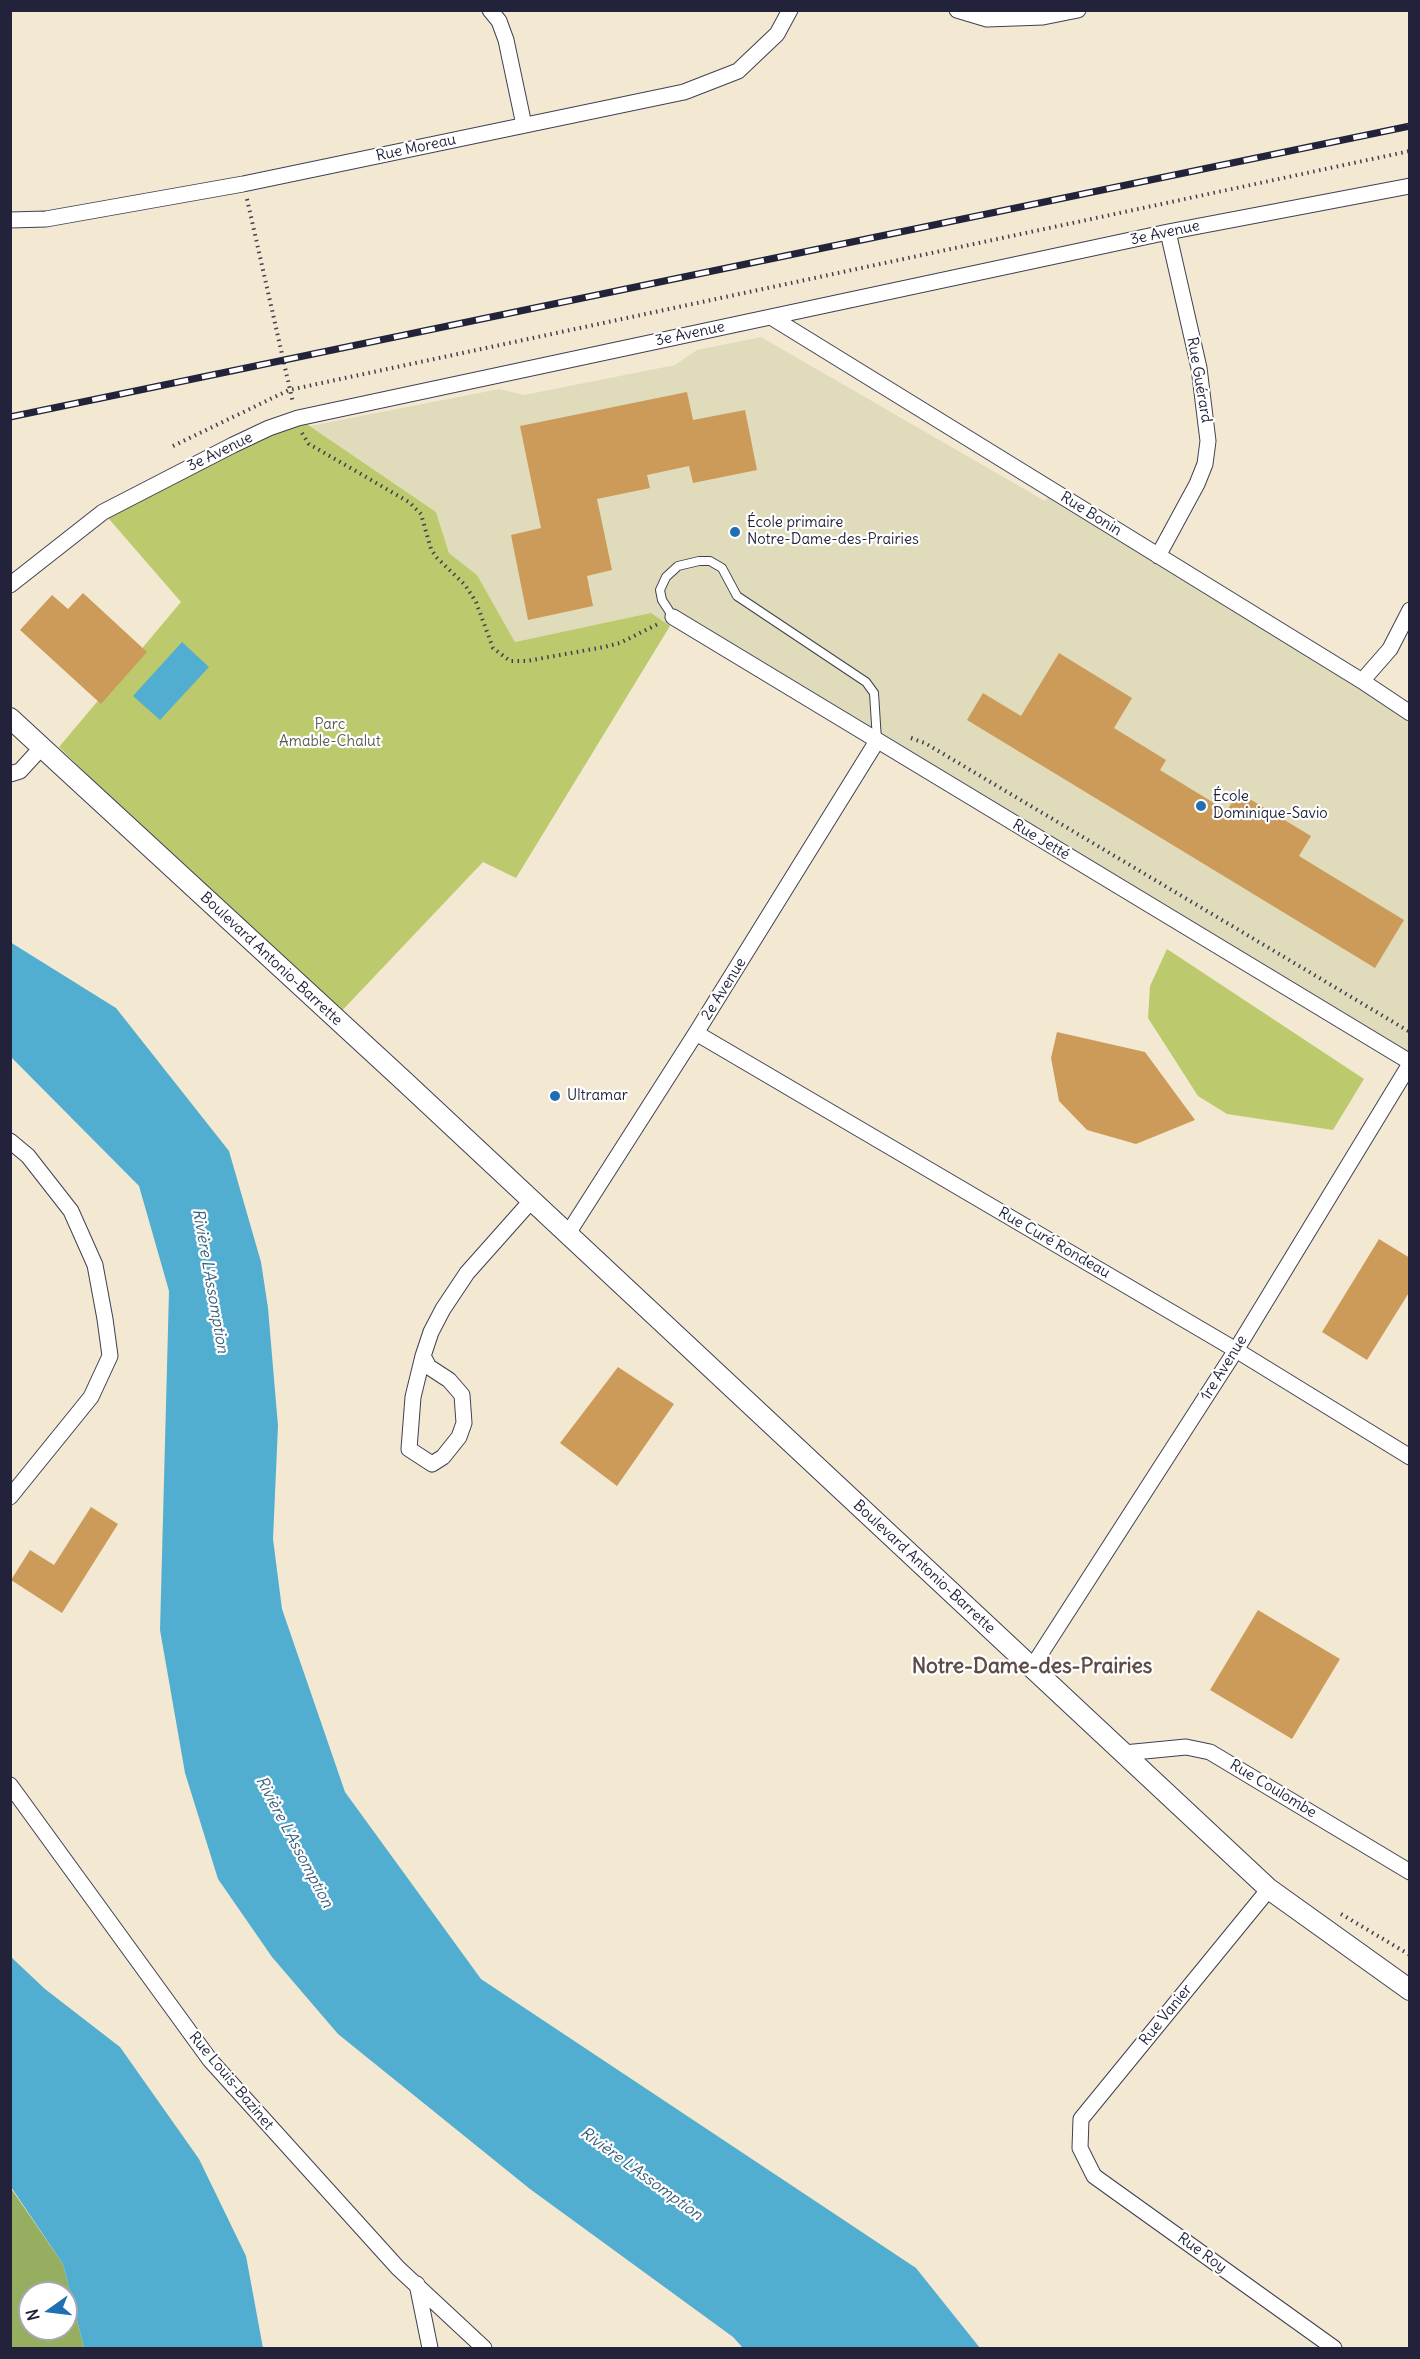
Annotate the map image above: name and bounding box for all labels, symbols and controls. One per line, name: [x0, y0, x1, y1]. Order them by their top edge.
street label: Rue Moreau: [374, 131, 458, 165]
street label: 3e Avenue: [1129, 217, 1201, 249]
street label: 3e Avenue: [654, 318, 726, 350]
street label: Rue Guérard: [1183, 336, 1215, 424]
street label: 3e Avenue: [184, 428, 256, 476]
street label: Rue Bonin: [1057, 488, 1125, 540]
place label: École primaire Notre-Dame-des-Prairies: [747, 514, 919, 549]
marker: École primaire Notre-Dame-des-Prairies: [728, 525, 742, 539]
park label: Parc Amable-Chalut: [279, 716, 381, 751]
place label: École Dominique-Savio: [1213, 788, 1328, 823]
marker: École Dominique-Savio: [1194, 799, 1208, 813]
street label: Rue Jetté: [1009, 816, 1073, 864]
street label: Boulevard Antonio-Barrette: [196, 889, 346, 1029]
street label: 2e Avenue: [698, 955, 750, 1023]
place label: Ultramar: [567, 1087, 628, 1105]
marker: Ultramar: [548, 1089, 562, 1103]
street label: Rue Curé Rondeau: [995, 1204, 1113, 1282]
water label: Rivière L'Assomption: [188, 1207, 232, 1355]
street label: 1re Avenue: [1197, 1332, 1251, 1404]
street label: Boulevard Antonio-Barrette: [849, 1497, 999, 1637]
district label: Notre-Dame-des-Prairies: [912, 1654, 1152, 1680]
street label: Rue Coulombe: [1226, 1756, 1320, 1822]
water label: Rivière L'Assomption: [251, 1773, 337, 1911]
street label: Rue Vanier: [1136, 1981, 1196, 2049]
street label: Rue Louis-Bazinet: [185, 2028, 277, 2134]
water label: Rivière L'Assomption: [576, 2123, 706, 2225]
street label: Rue Roy: [1174, 2229, 1230, 2277]
north arrow: [18, 2281, 78, 2341]
text: N: [21, 2307, 44, 2323]

